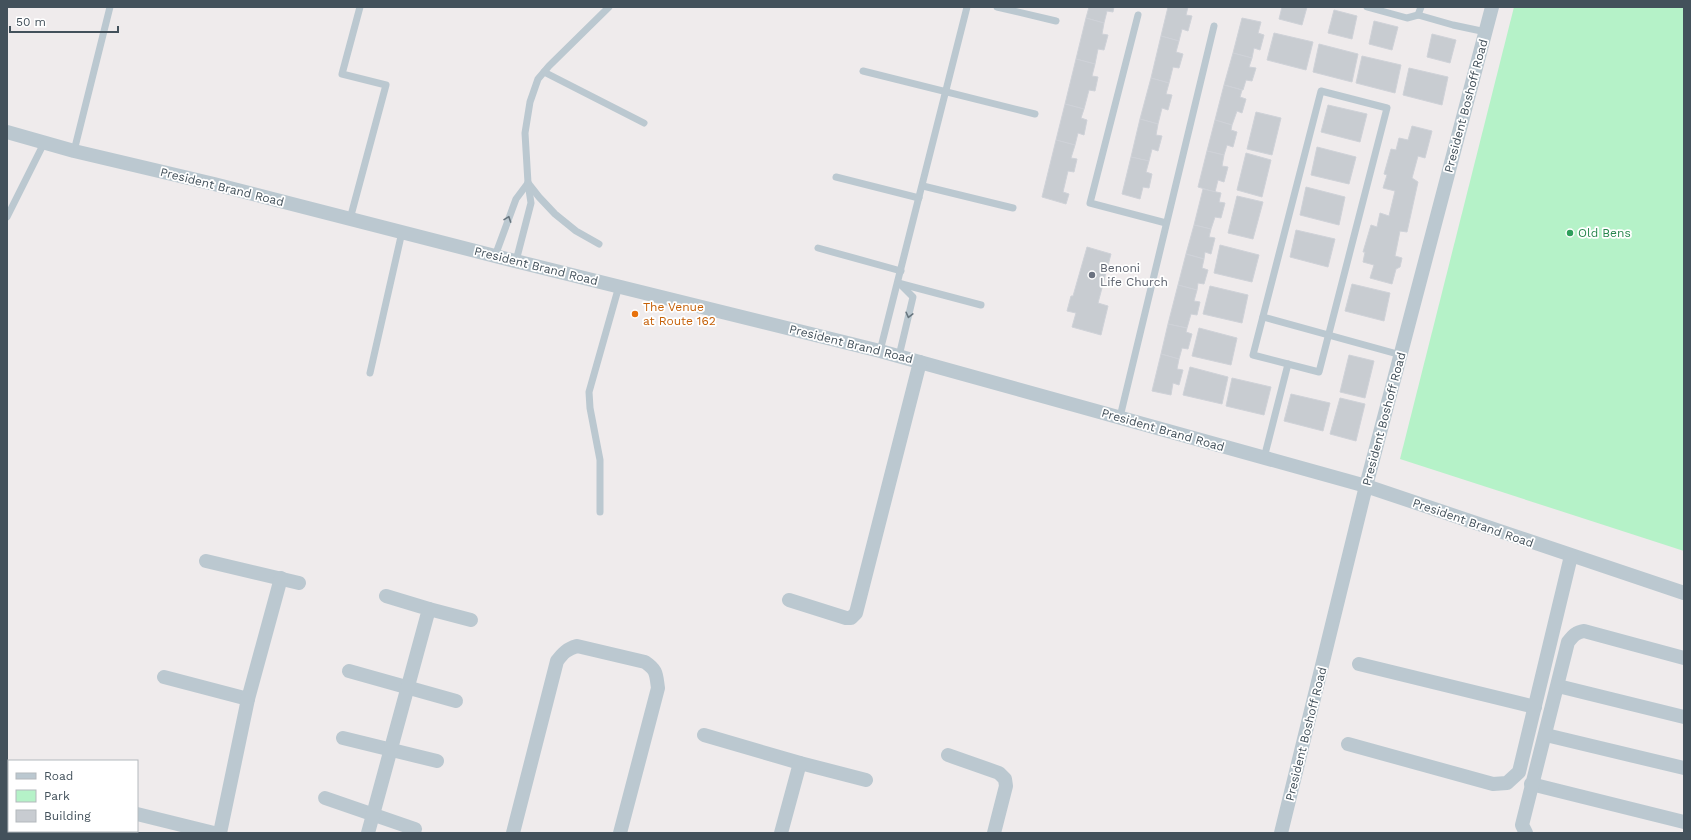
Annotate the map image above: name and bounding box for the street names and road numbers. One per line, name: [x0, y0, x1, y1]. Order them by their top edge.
street label: President Boshoff Road: [1441, 38, 1491, 174]
street label: President Brand Road: [159, 165, 285, 209]
street label: President Brand Road: [473, 244, 599, 288]
street label: President Brand Road: [788, 322, 914, 366]
street label: President Boshoff Road: [1359, 351, 1409, 487]
street label: President Brand Road: [1100, 406, 1226, 454]
street label: President Brand Road: [1411, 496, 1535, 550]
street label: President Boshoff Road: [1283, 666, 1329, 802]

